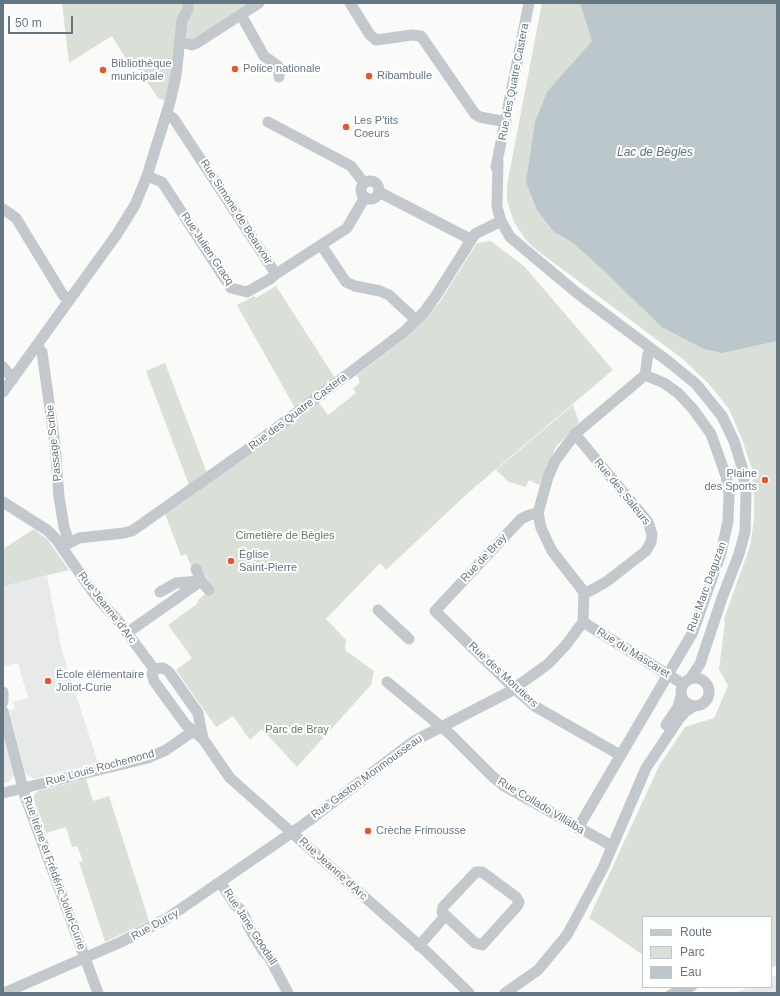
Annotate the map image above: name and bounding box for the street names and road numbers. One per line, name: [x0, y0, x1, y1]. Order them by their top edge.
street label: Rue des Quatre Castera: [496, 22, 532, 142]
street label: Rue Simone de Beauvoir: [197, 157, 275, 267]
street label: Rue Julien Gracq: [178, 210, 236, 288]
street label: Rue des Quatre Castera: [246, 371, 350, 453]
street label: Passage Scribe: [43, 404, 65, 482]
street label: Rue des Saleurs: [591, 456, 653, 528]
street label: Rue de Bray: [458, 531, 510, 585]
street label: Rue Marc Daguzan: [685, 540, 729, 634]
street label: Rue Jeanne d'Arc: [75, 570, 139, 646]
street label: Rue du Mascaret: [594, 625, 672, 681]
street label: Rue des Morutiers: [466, 640, 540, 710]
street label: Rue Gaston Monmousseau: [309, 732, 425, 822]
street label: Rue Louis Rochemond: [44, 747, 156, 789]
street label: Rue Collado Villalba: [495, 775, 587, 837]
street label: Rue Irène et Frédéric Joliot-Curie: [20, 794, 88, 952]
street label: Rue Jeanne d'Arc: [296, 835, 370, 903]
street label: Rue Jane Goodall: [220, 886, 280, 968]
street label: Rue Durcy: [129, 907, 181, 943]

